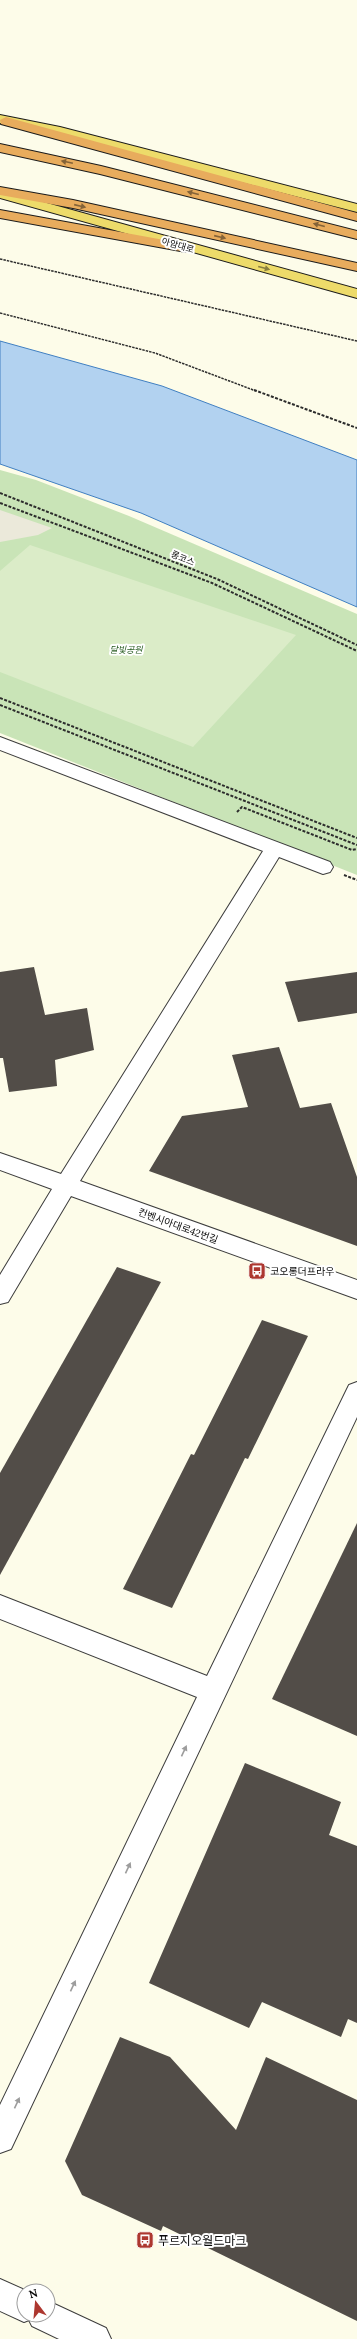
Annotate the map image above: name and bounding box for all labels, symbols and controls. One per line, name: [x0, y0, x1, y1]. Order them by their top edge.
one-way arrow: [61, 159, 73, 165]
one-way arrow: [187, 189, 200, 195]
one-way arrow: [74, 203, 86, 209]
one-way arrow: [313, 221, 326, 227]
street label: 아암대로: [161, 235, 195, 255]
one-way arrow: [214, 235, 226, 241]
one-way arrow: [258, 266, 270, 272]
street label: 롱코스: [169, 548, 197, 568]
park label: 달빛공원: [109, 644, 143, 655]
street label: 컨벤시아대로42번길: [136, 1205, 220, 1247]
bus stop icon: 코오롱더프라우: [247, 1261, 267, 1281]
place label: 코오롱더프라우: [270, 1265, 334, 1278]
one-way arrow: [181, 1745, 187, 1757]
one-way arrow: [125, 1863, 131, 1874]
one-way arrow: [70, 1980, 76, 1991]
one-way arrow: [14, 2097, 20, 2109]
bus stop icon: 푸르지오월드마크: [135, 2230, 155, 2250]
place label: 푸르지오월드마크: [158, 2233, 246, 2248]
north arrow: [16, 2283, 56, 2323]
text: N: [27, 2285, 40, 2301]

